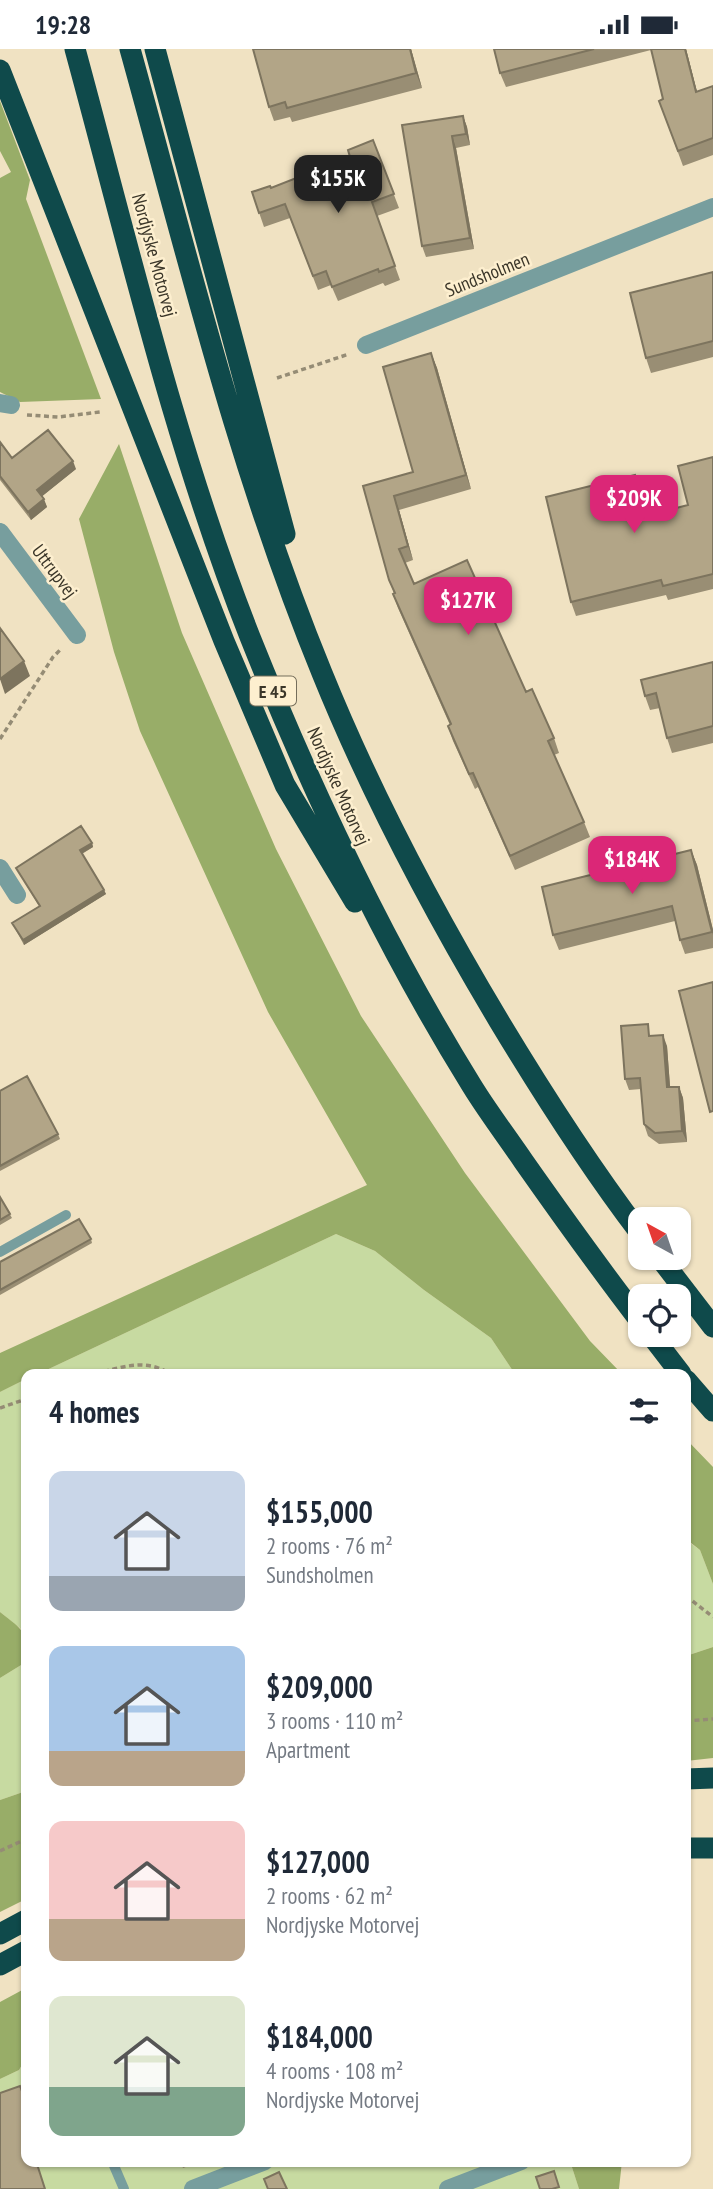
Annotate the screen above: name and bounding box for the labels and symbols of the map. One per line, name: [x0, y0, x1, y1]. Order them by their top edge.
pin: $155K: [289, 155, 387, 215]
street label: Nordjyske Motorvej: [127, 191, 183, 319]
street label: Sundsholmen: [441, 246, 533, 302]
pin: $209K: [585, 475, 683, 535]
street label: Uttrupvej: [27, 539, 83, 603]
pin: $127K: [419, 577, 517, 637]
road number: E 45: [250, 677, 296, 705]
street label: Nordjyske Motorvej: [302, 723, 376, 849]
pin: $184K: [583, 837, 681, 896]
north arrow: [628, 1207, 691, 1271]

